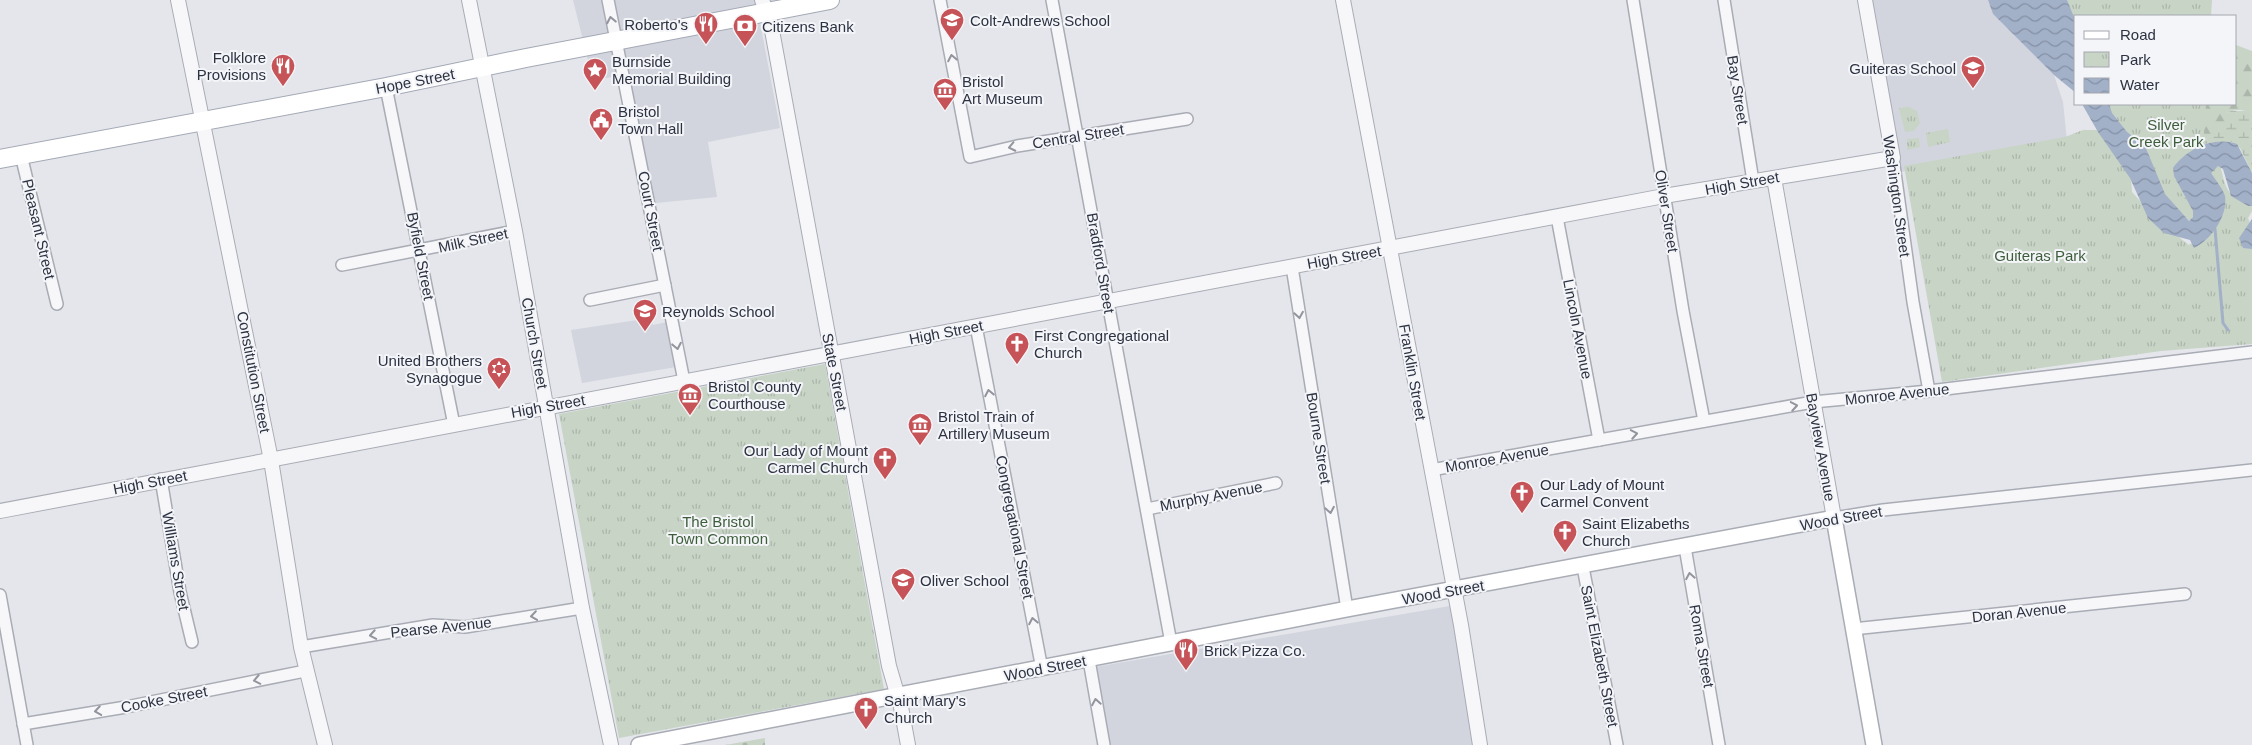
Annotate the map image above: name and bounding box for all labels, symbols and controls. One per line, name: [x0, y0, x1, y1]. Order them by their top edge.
school or university icon: Colt-Andrews School: [939, 7, 965, 41]
restaurant icon: Roberto's: [693, 11, 719, 45]
place label: Colt-Andrews School: [970, 12, 1110, 29]
bank icon: Citizens Bank: [732, 13, 758, 47]
legend: [2074, 15, 2237, 105]
one-way arrow: [607, 16, 617, 25]
place label: Roberto's: [624, 16, 688, 33]
place label: Citizens Bank: [762, 18, 854, 35]
text: Road: [2120, 26, 2156, 43]
place label: Folklore Provisions: [197, 49, 266, 83]
text: Park: [2120, 51, 2151, 68]
restaurant icon: Folklore Provisions: [270, 53, 296, 87]
place label: Burnside Memorial Building: [612, 53, 731, 87]
one-way arrow: [947, 53, 957, 62]
street label: Bay Street: [1724, 54, 1752, 127]
school or university icon: Guiteras School: [1960, 55, 1986, 89]
place icon: Burnside Memorial Building: [582, 57, 608, 91]
place label: Guiteras School: [1849, 60, 1956, 77]
street label: Hope Street: [374, 65, 457, 97]
place label: Bristol Art Museum: [962, 73, 1043, 107]
text: Water: [2120, 76, 2159, 93]
museum icon: Bristol Art Museum: [932, 77, 958, 111]
place label: Bristol Town Hall: [618, 103, 683, 137]
public building icon: Bristol Town Hall: [588, 107, 614, 141]
park label: Silver Creek Park: [2128, 116, 2204, 150]
street label: Central Street: [1031, 120, 1126, 152]
street label: Washington Street: [1880, 134, 1914, 259]
one-way arrow: [1008, 142, 1017, 152]
street label: High Street: [1704, 168, 1781, 198]
street label: Oliver Street: [1652, 169, 1682, 254]
street label: Court Street: [635, 170, 667, 253]
street label: Pleasant Street: [19, 177, 59, 282]
street label: Byfield Street: [404, 211, 438, 302]
street label: Bradford Street: [1084, 211, 1118, 315]
street label: Milk Street: [437, 224, 510, 256]
street label: High Street: [1306, 242, 1383, 272]
park label: Guiteras Park: [1994, 247, 2086, 264]
street label: Lincoln Avenue: [1560, 278, 1596, 380]
street label: Church Street: [519, 296, 552, 391]
school or university icon: Reynolds School: [632, 298, 658, 332]
place label: Reynolds School: [662, 303, 775, 320]
street label: Constitution Street: [234, 310, 274, 435]
one-way arrow: [1294, 311, 1304, 319]
street label: High Street: [908, 316, 985, 348]
street label: Franklin Street: [1396, 322, 1430, 422]
place label: First Congregational Church: [1034, 327, 1169, 361]
street label: State Street: [819, 331, 851, 413]
church icon: First Congregational Church: [1004, 331, 1030, 365]
one-way arrow: [672, 341, 682, 350]
place label: United Brothers Synagogue: [378, 352, 482, 386]
synagogue icon: United Brothers Synagogue: [486, 356, 512, 390]
place label: Bristol County Courthouse: [708, 378, 802, 412]
street label: Monroe Avenue: [1844, 380, 1950, 408]
museum icon: Bristol County Courthouse: [677, 382, 703, 416]
one-way arrow: [984, 388, 994, 397]
street label: High Street: [510, 391, 587, 421]
street label: Bourne Street: [1303, 391, 1335, 486]
street label: Bayview Avenue: [1803, 391, 1839, 503]
one-way arrow: [1789, 401, 1798, 411]
place label: Bristol Train of Artillery Museum: [938, 408, 1050, 442]
museum icon: Bristol Train of Artillery Museum: [907, 412, 933, 446]
one-way arrow: [1629, 429, 1638, 439]
street label: Monroe Avenue: [1444, 441, 1550, 475]
place label: Our Lady of Mount Carmel Church: [744, 442, 869, 476]
church icon: Our Lady of Mount Carmel Church: [872, 446, 898, 480]
street label: Congregational Street: [993, 454, 1037, 601]
street label: High Street: [112, 466, 189, 498]
place label: Our Lady of Mount Carmel Convent: [1540, 476, 1665, 510]
street label: Murphy Avenue: [1158, 478, 1264, 514]
church icon: Our Lady of Mount Carmel Convent: [1509, 480, 1535, 514]
street label: Wood Street: [1799, 502, 1884, 534]
one-way arrow: [1325, 506, 1335, 514]
street label: Williams Street: [159, 510, 193, 613]
park label: The Bristol Town Common: [668, 513, 768, 547]
place label: Saint Elizabeths Church: [1582, 515, 1690, 549]
church icon: Saint Elizabeths Church: [1552, 519, 1578, 553]
school or university icon: Oliver School: [890, 567, 916, 601]
place label: Oliver School: [920, 572, 1009, 589]
one-way arrow: [1685, 572, 1695, 581]
street label: Wood Street: [1401, 576, 1486, 608]
street label: Saint Elizabeth Street: [1578, 584, 1622, 729]
street label: Doran Avenue: [1971, 599, 2067, 625]
street label: Roma Street: [1686, 603, 1718, 690]
one-way arrow: [529, 611, 538, 621]
street label: Pearse Avenue: [390, 613, 492, 641]
one-way arrow: [1028, 616, 1039, 625]
one-way arrow: [369, 630, 378, 640]
restaurant icon: Brick Pizza Co.: [1173, 637, 1199, 671]
place label: Brick Pizza Co.: [1204, 642, 1306, 659]
street label: Wood Street: [1003, 652, 1088, 684]
one-way arrow: [253, 675, 262, 685]
street label: Cooke Street: [119, 682, 209, 716]
place label: Saint Mary's Church: [884, 692, 966, 726]
church icon: Saint Mary's Church: [853, 696, 879, 730]
one-way arrow: [1092, 698, 1102, 707]
one-way arrow: [94, 706, 102, 716]

